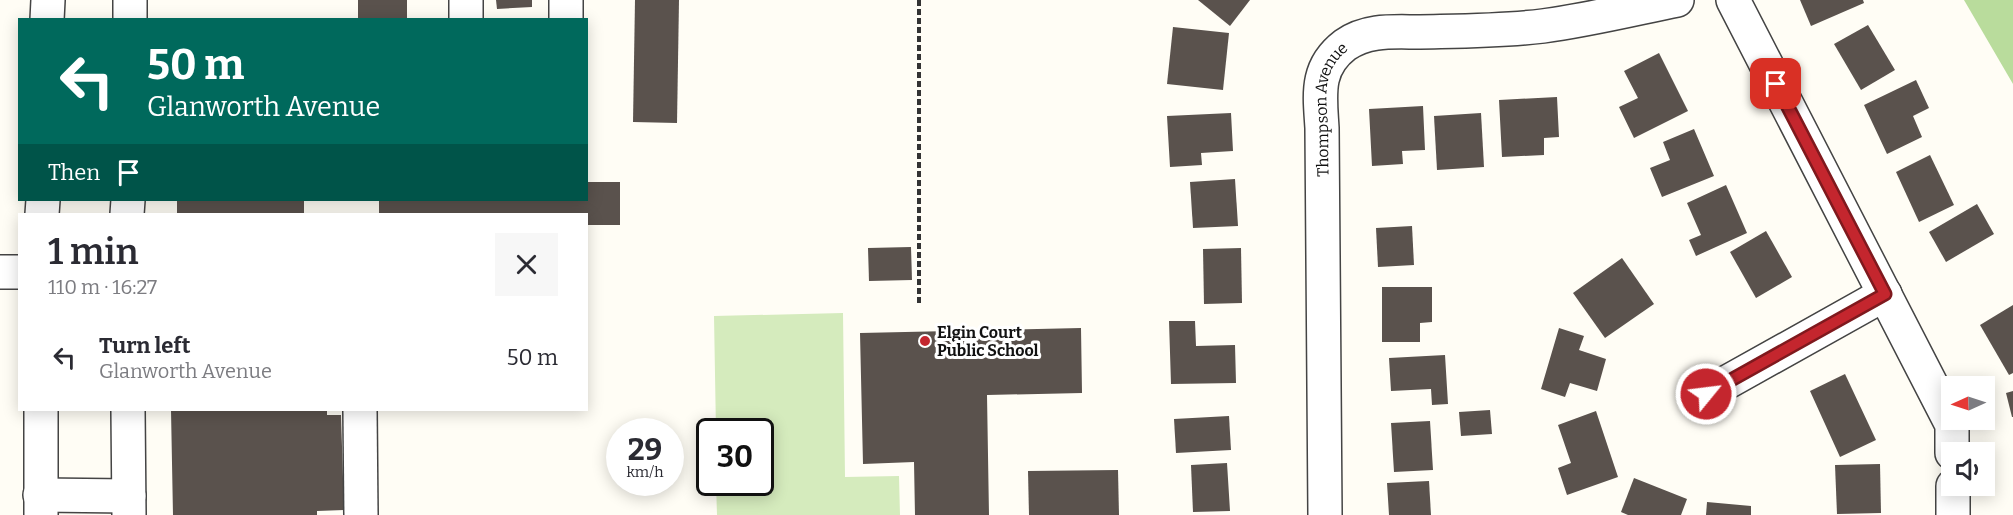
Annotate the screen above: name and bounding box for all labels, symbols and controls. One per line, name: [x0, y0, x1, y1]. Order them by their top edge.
street label: Thompson Avenue: [1311, 38, 1351, 177]
text: 50 m: [147, 40, 244, 90]
icon: left: [48, 42, 126, 120]
pin: [1750, 58, 1801, 109]
icon: arrive: [1759, 67, 1792, 100]
text: Glanworth Avenue: [147, 91, 380, 123]
icon: arrive: [112, 156, 145, 189]
text: Then: [48, 159, 100, 186]
text: 1 min: [48, 230, 139, 274]
button: close: [495, 233, 558, 296]
text: 110 m · 16:27: [48, 275, 157, 299]
place label: Elgin Court Public School: [937, 323, 1039, 360]
text: Turn left: [99, 332, 191, 359]
marker: Elgin Court Public School: [918, 334, 932, 348]
icon: left: [48, 341, 81, 374]
text: 50 m: [507, 344, 558, 371]
text: Glanworth Avenue: [99, 359, 272, 383]
position arrow: [1674, 362, 1738, 426]
north arrow: [1941, 376, 1995, 430]
map controls: [1941, 376, 1995, 496]
speed limit sign: 30: [696, 418, 774, 496]
text: 29: [628, 432, 662, 468]
button: sound: [1941, 442, 1995, 496]
text: km/h: [626, 463, 664, 481]

